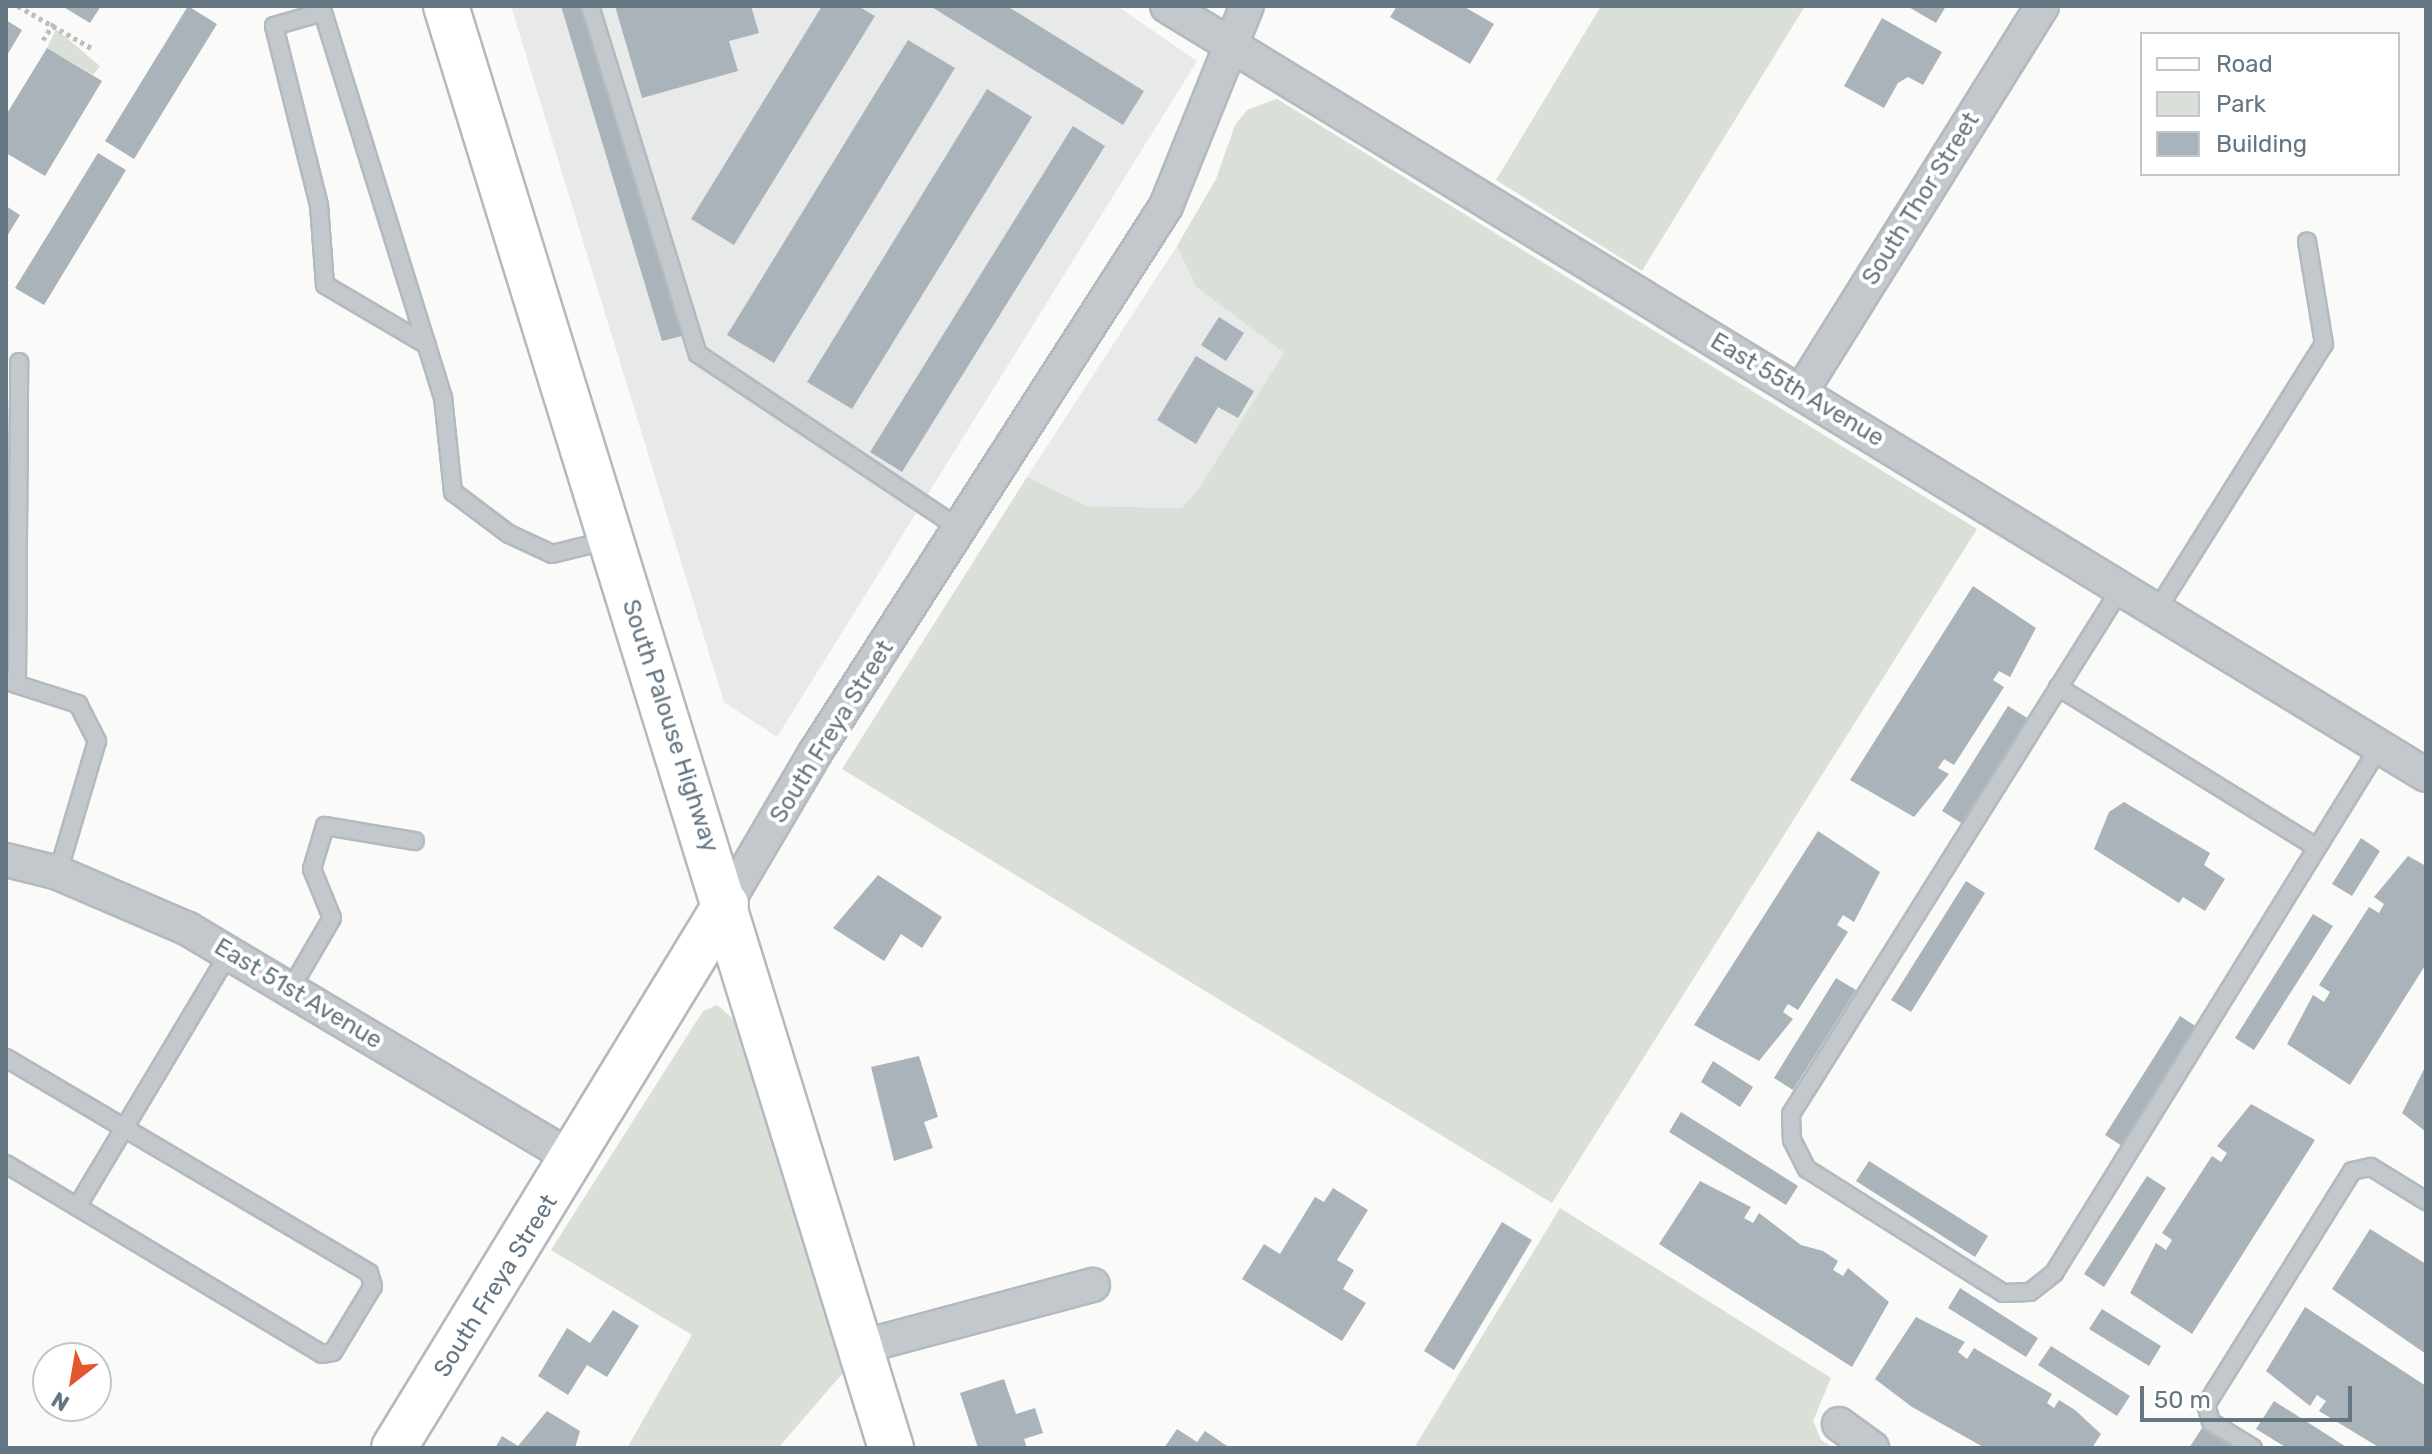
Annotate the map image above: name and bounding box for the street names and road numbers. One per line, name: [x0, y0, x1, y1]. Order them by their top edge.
street label: South Thor Street: [1856, 107, 1986, 291]
street label: East 55th Avenue: [1705, 327, 1889, 453]
street label: South Palouse Highway: [616, 596, 724, 856]
street label: South Freya Street: [764, 635, 900, 829]
street label: East 51st Avenue: [209, 932, 387, 1056]
street label: South Freya Street: [428, 1189, 564, 1383]

